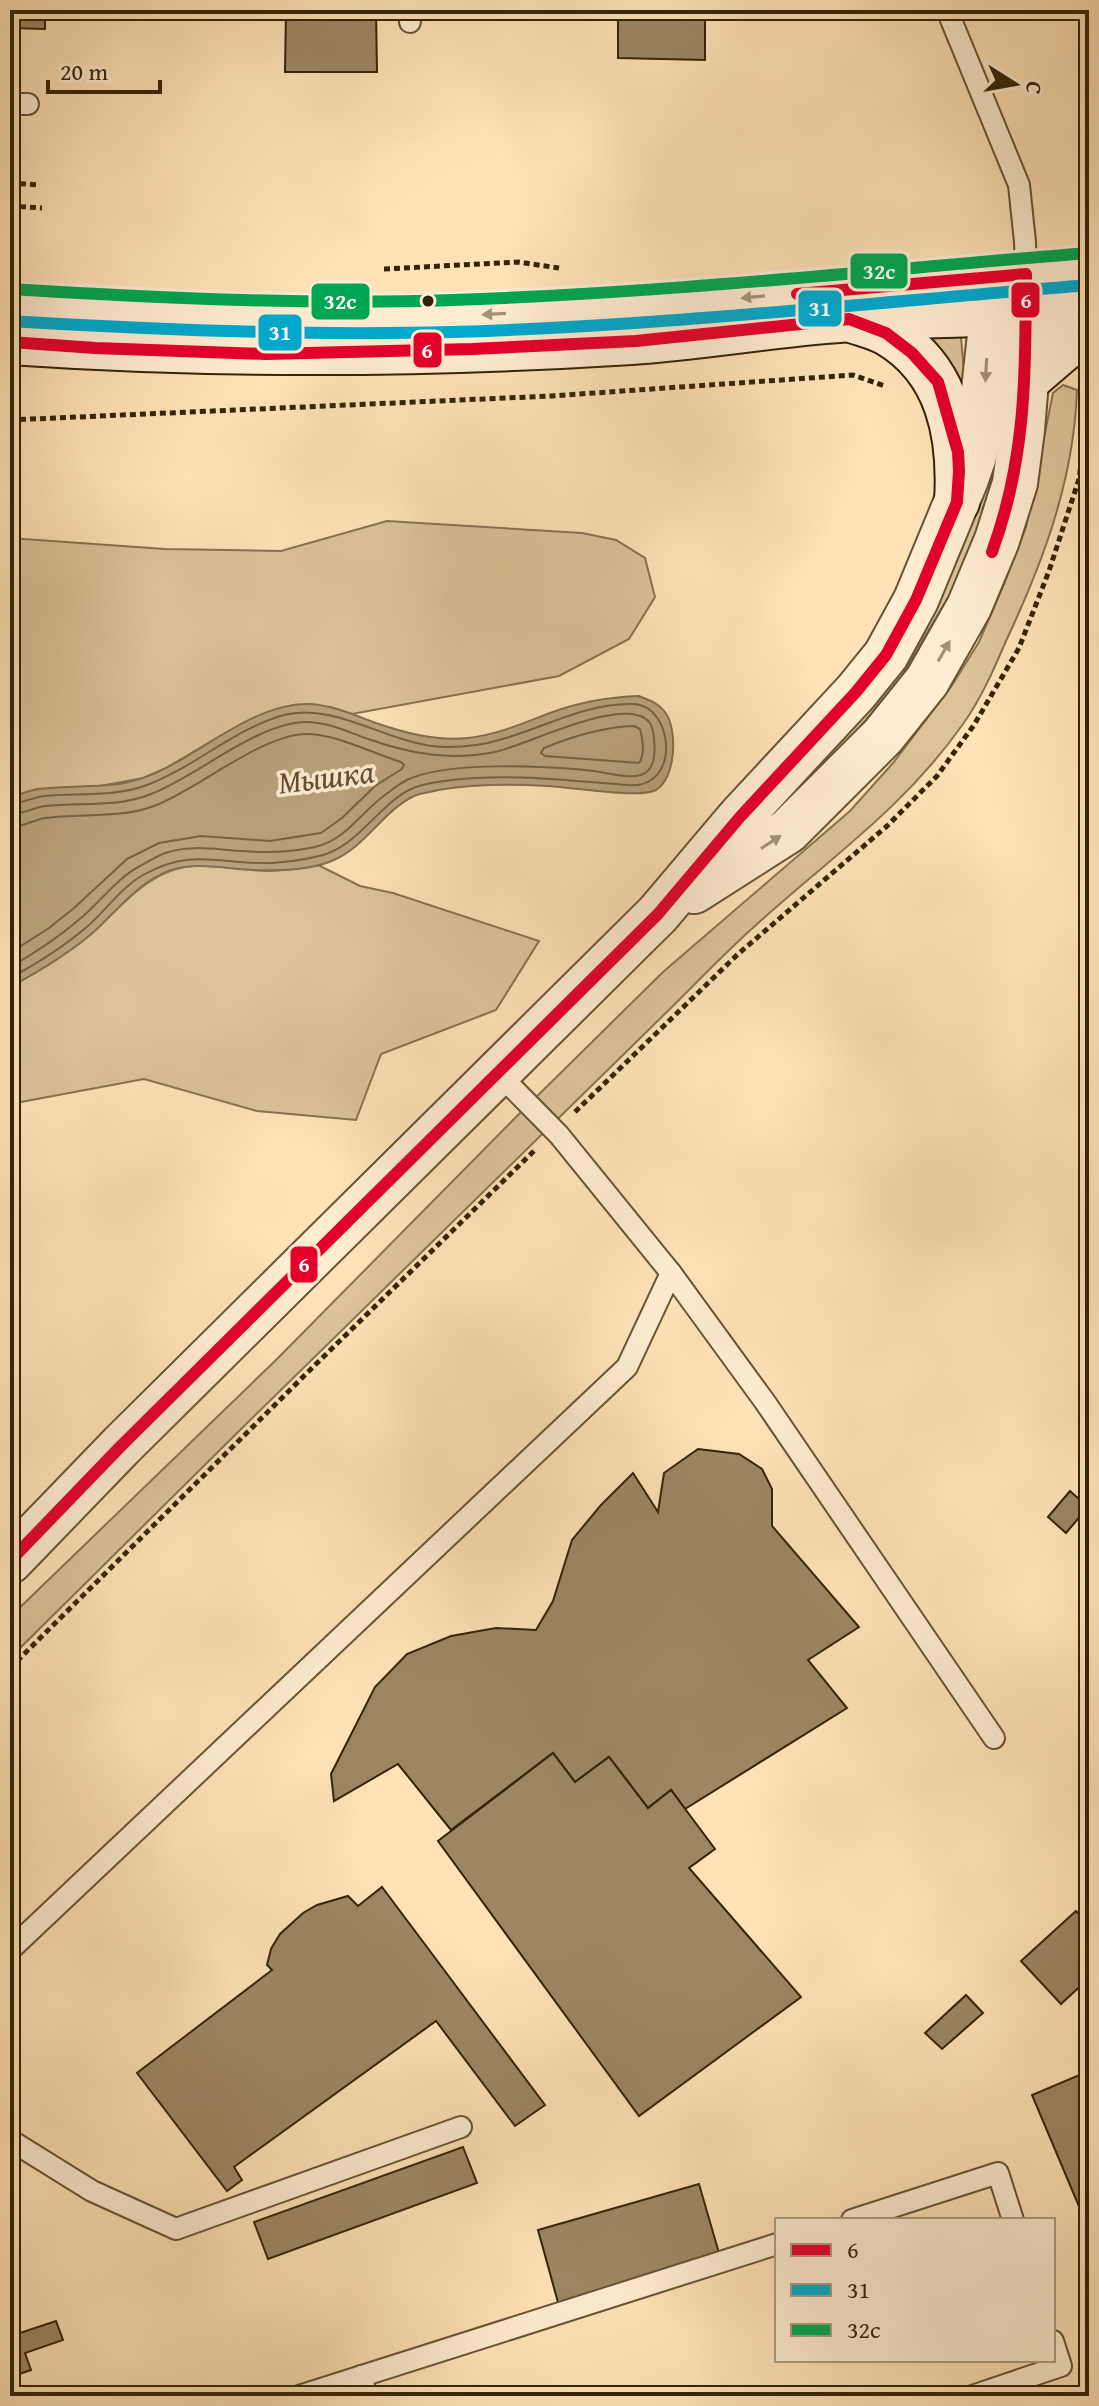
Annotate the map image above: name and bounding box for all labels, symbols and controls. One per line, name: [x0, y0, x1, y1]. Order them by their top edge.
scale bar: [48, 44, 160, 94]
north arrow: [975, 44, 1055, 124]
text: 20 m: [60, 54, 108, 89]
text: С: [1018, 79, 1052, 97]
line badge: 32с: [849, 252, 909, 290]
text: 32с: [863, 255, 895, 287]
line badge: 6: [1010, 281, 1041, 319]
line badge: 32с: [310, 282, 371, 321]
text: 6: [1020, 284, 1032, 316]
text: 32с: [324, 285, 356, 317]
line badge: 31: [797, 289, 843, 328]
one-way arrow: [740, 291, 765, 304]
text: 31: [809, 292, 831, 324]
unlabelled marker: [420, 293, 436, 309]
one-way arrow: [481, 307, 506, 320]
line badge: 31: [257, 313, 303, 352]
text: 31: [269, 316, 291, 348]
line badge: 6: [412, 331, 443, 369]
text: 6: [421, 334, 433, 366]
one-way arrow: [979, 358, 992, 383]
one-way arrow: [937, 640, 951, 662]
water label: Мышка: [275, 747, 377, 806]
one-way arrow: [760, 835, 782, 850]
line badge: 6: [289, 1245, 319, 1284]
text: 6: [298, 1248, 310, 1280]
legend: [775, 2218, 1055, 2362]
text: 6: [847, 2232, 859, 2267]
text: 31: [847, 2272, 870, 2307]
text: 32с: [847, 2312, 881, 2347]

